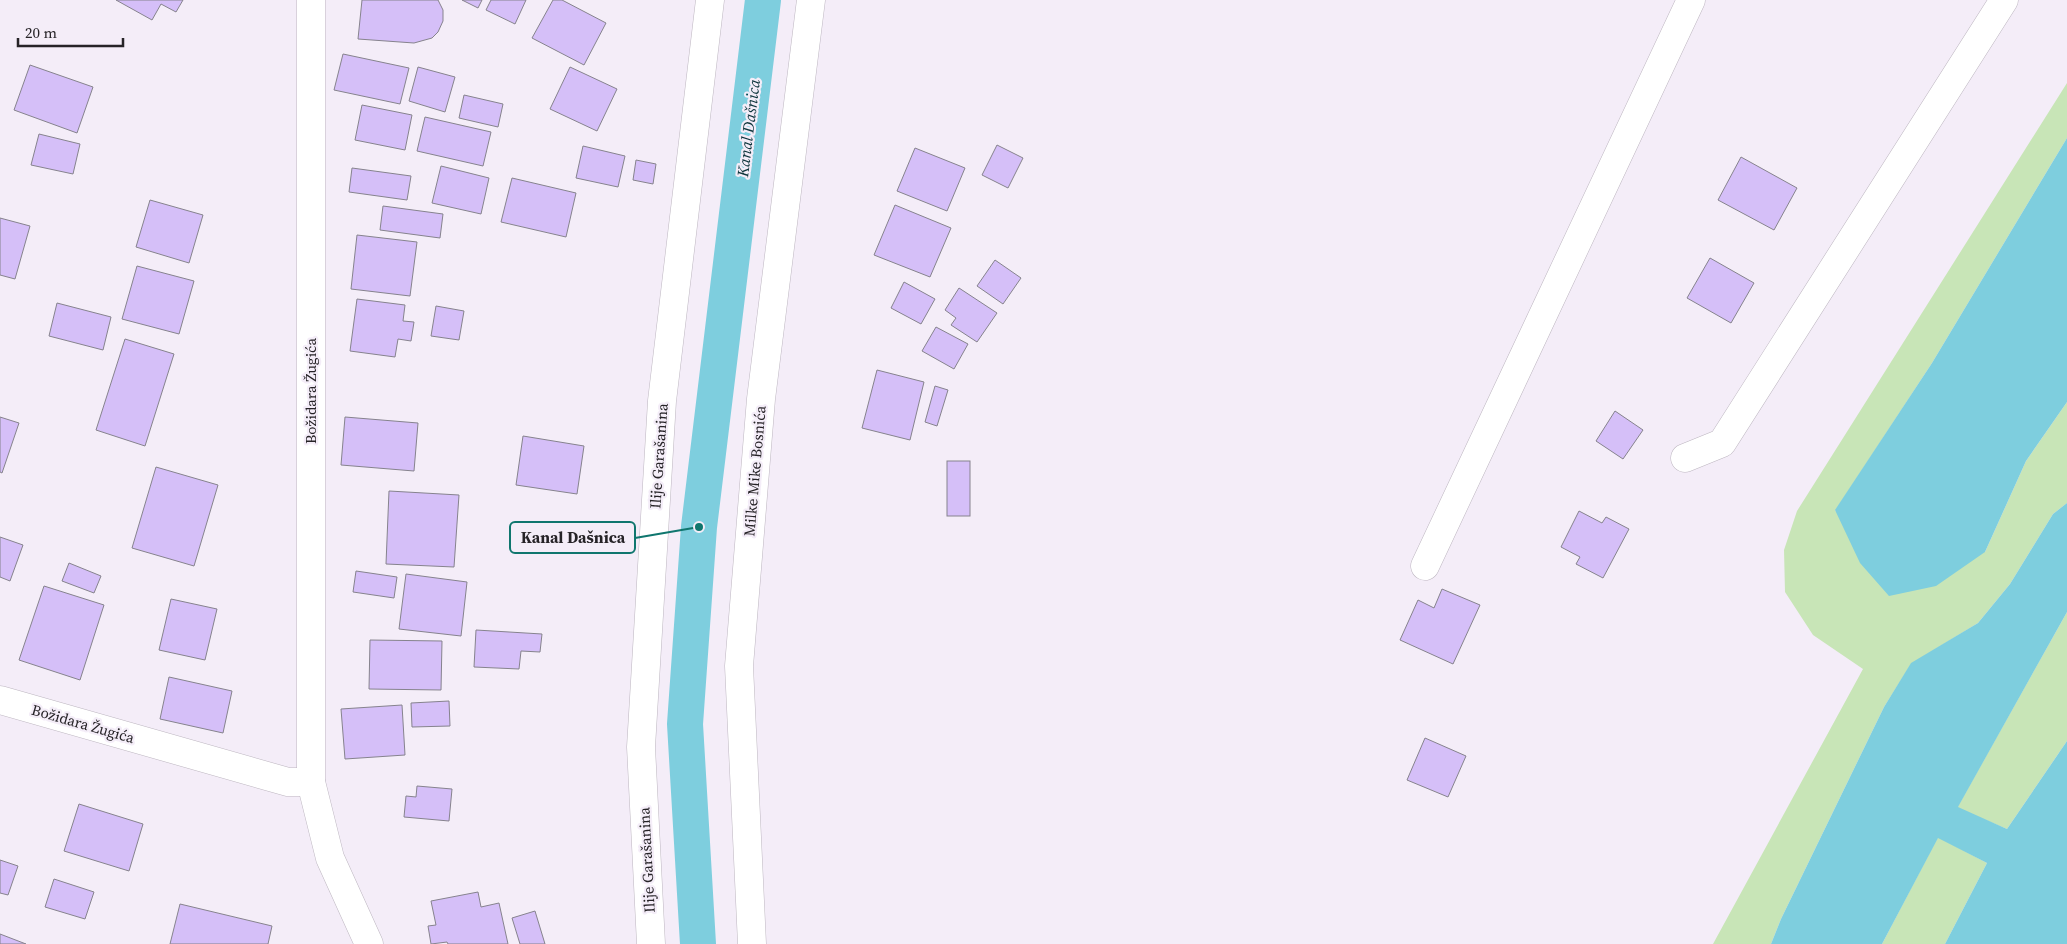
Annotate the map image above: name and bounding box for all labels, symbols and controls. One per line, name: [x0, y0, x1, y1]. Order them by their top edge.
scale bar: [18, 15, 122, 47]
text: 20 m: [25, 22, 57, 43]
water label: Kanal Dašnica: [731, 77, 765, 179]
street label: Božidara Žugića: [300, 338, 321, 444]
street label: Ilije Garašanina: [644, 402, 673, 509]
street label: Milke Mike Bosnića: [738, 404, 771, 537]
callout: Kanal Dašnica: [510, 522, 635, 553]
text: Kanal Dašnica: [521, 526, 626, 548]
street label: Božidara Žugića: [29, 699, 137, 748]
street label: Ilije Garašanina: [633, 806, 660, 913]

